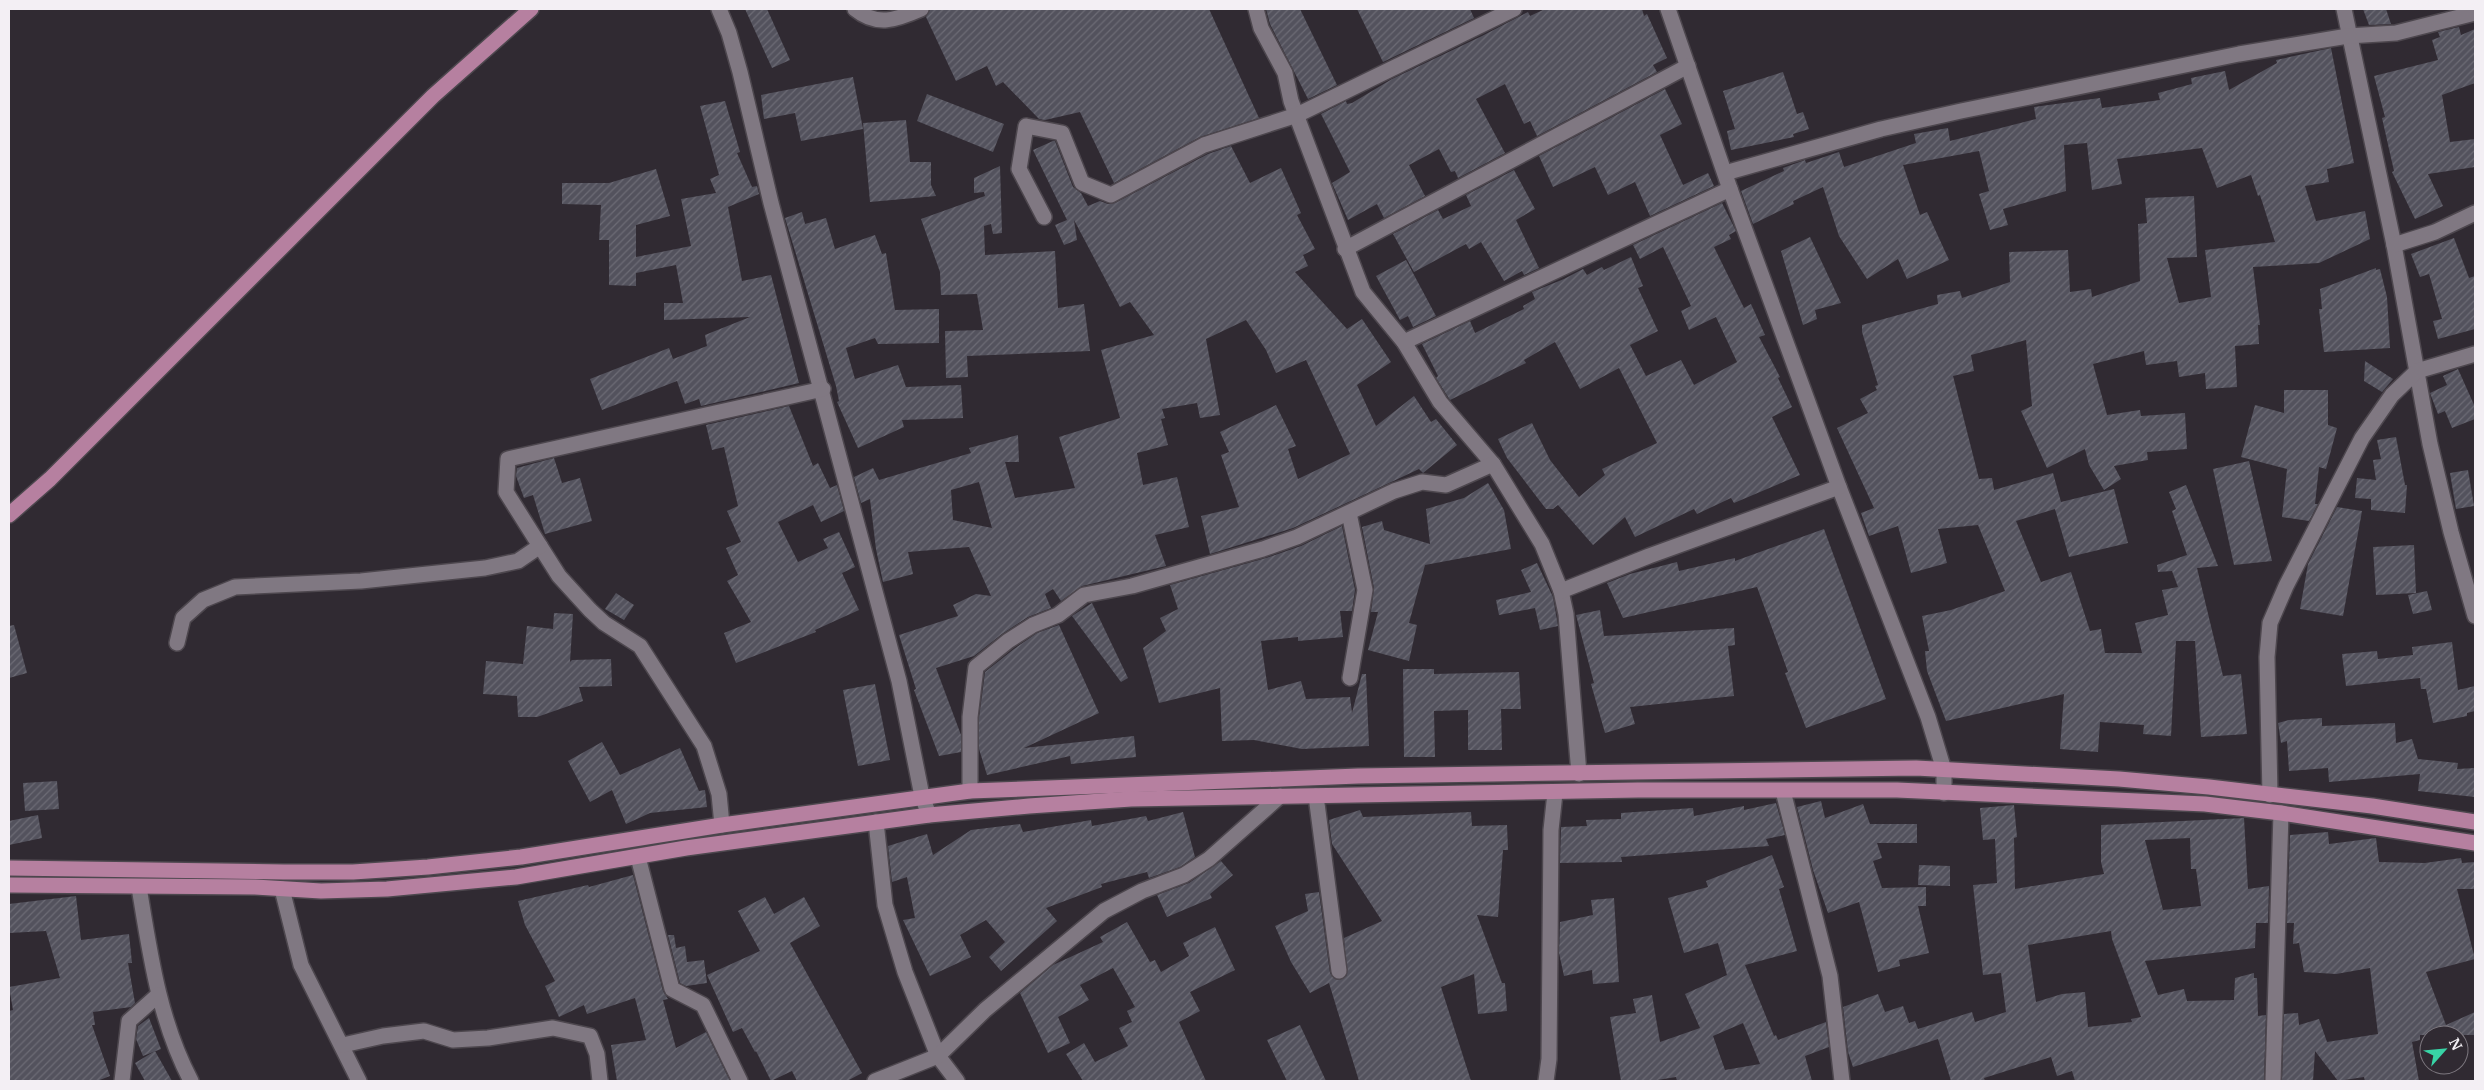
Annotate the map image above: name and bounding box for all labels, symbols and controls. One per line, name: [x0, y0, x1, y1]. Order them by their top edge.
north arrow: [2419, 1025, 2469, 1075]
text: N: [2445, 1035, 2466, 1053]

